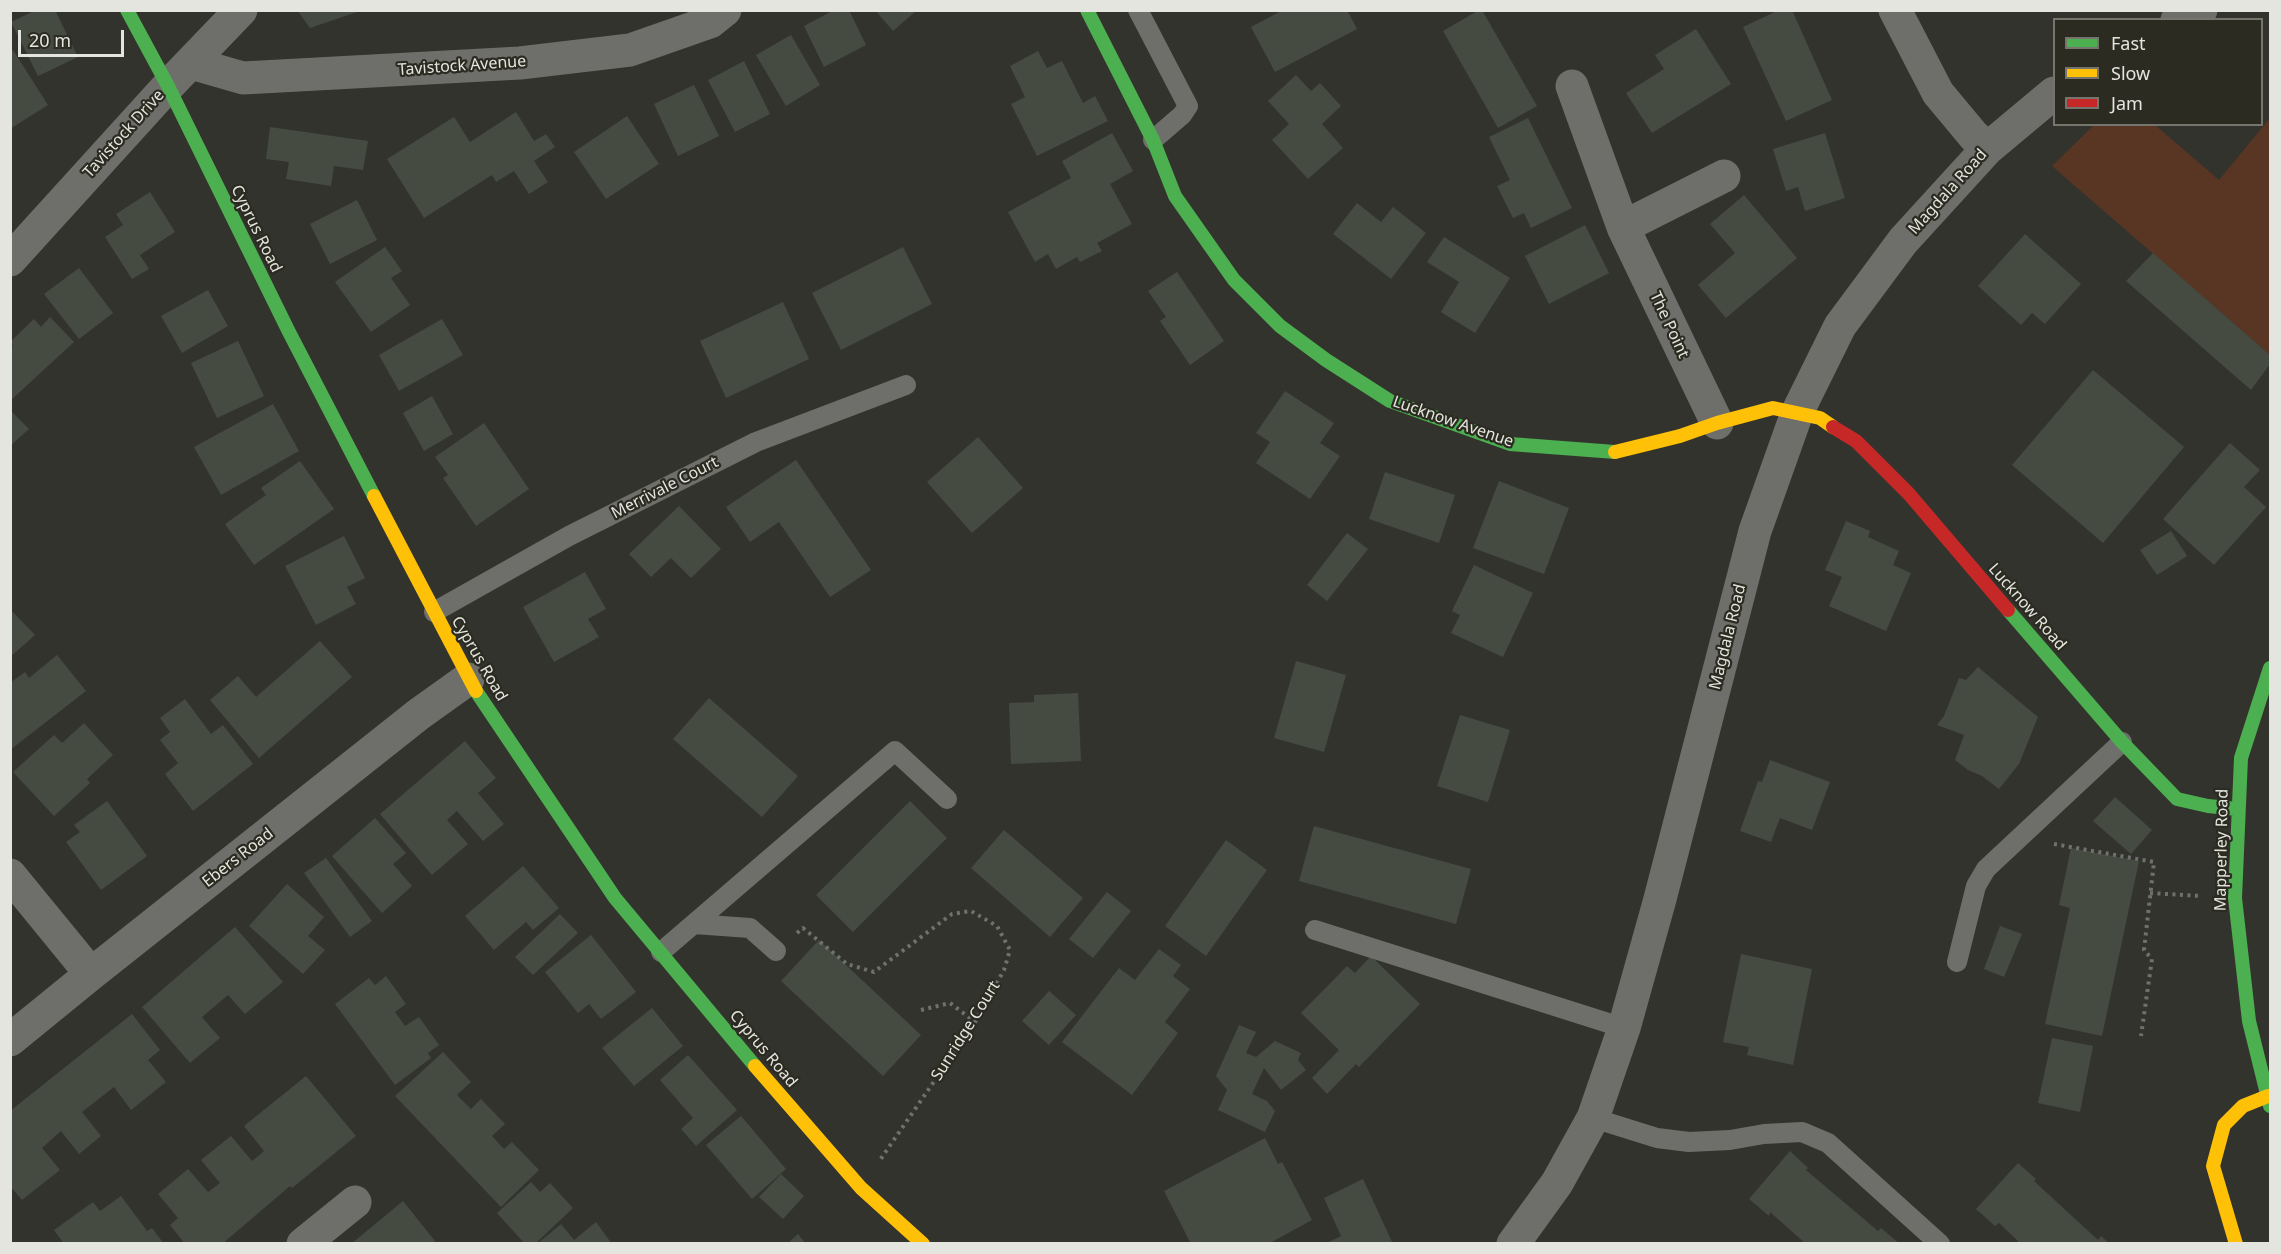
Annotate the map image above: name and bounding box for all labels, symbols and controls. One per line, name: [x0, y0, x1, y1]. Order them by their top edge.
scale bar: [21, 18, 128, 56]
legend: [2053, 18, 2263, 126]
text: 20 m: [29, 28, 71, 52]
text: Fast: [2111, 31, 2146, 55]
street label: Tavistock Avenue: [397, 52, 527, 80]
text: Slow: [2111, 61, 2150, 85]
street label: Tavistock Drive: [79, 86, 169, 182]
text: Jam: [2111, 91, 2143, 115]
street label: Magdala Road: [1905, 146, 1991, 238]
street label: Cyprus Road: [227, 182, 285, 276]
street label: The Point: [1645, 289, 1693, 361]
street label: Lucknow Avenue: [1390, 392, 1516, 452]
street label: Merrivale Court: [608, 453, 722, 523]
street label: Lucknow Road: [1984, 560, 2070, 654]
street label: Magdala Road: [1706, 582, 1750, 692]
street label: Cyprus Road: [447, 613, 511, 705]
street label: Mapperley Road: [2211, 789, 2233, 911]
street label: Ebers Road: [199, 824, 277, 892]
street label: Sunridge Court: [928, 977, 1004, 1085]
street label: Cyprus Road: [725, 1006, 801, 1092]

